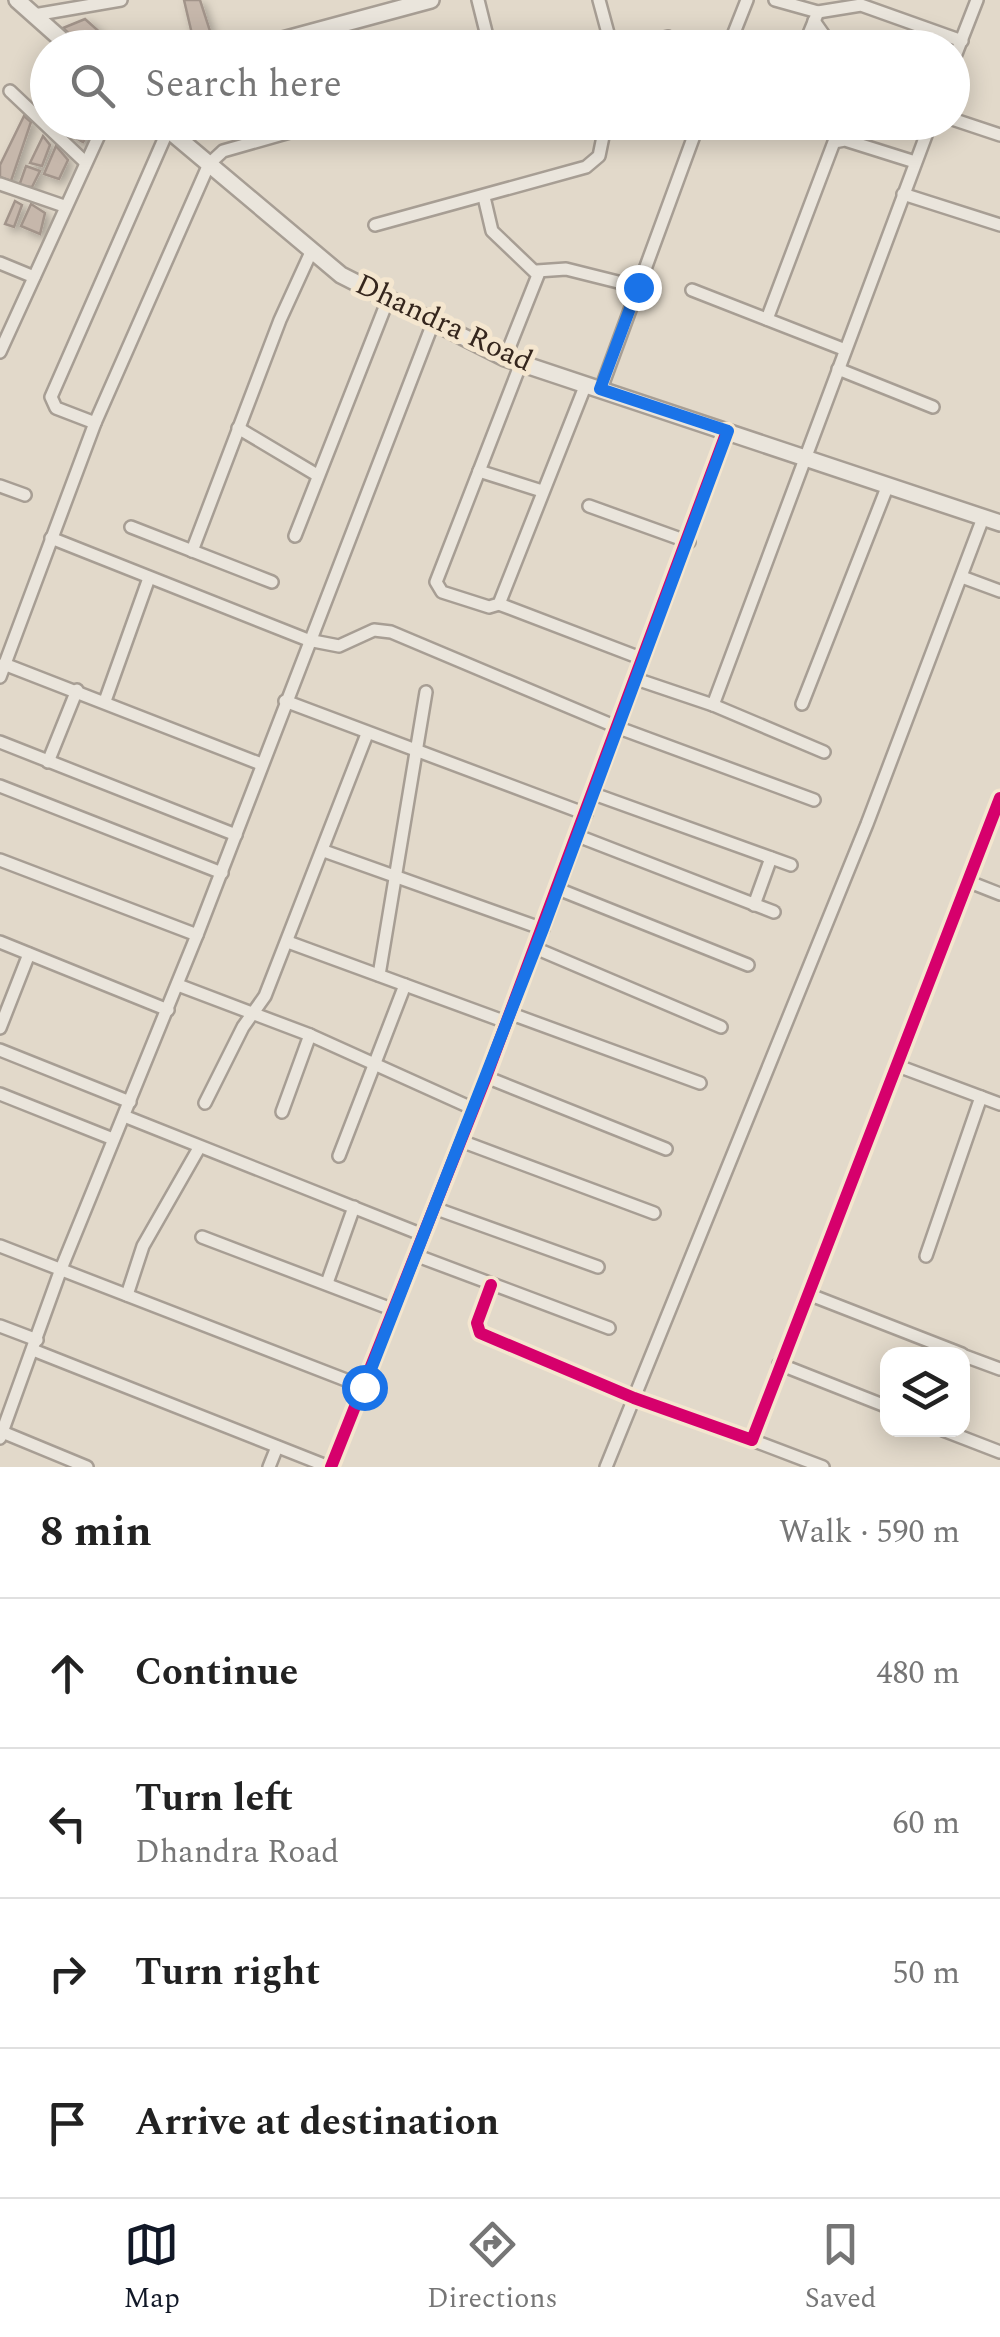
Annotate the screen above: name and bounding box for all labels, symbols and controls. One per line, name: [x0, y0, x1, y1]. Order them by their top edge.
search box: [30, 30, 970, 140]
text: Search here: [145, 56, 342, 114]
icon: search: [65, 58, 120, 113]
street label: Dhandra Road: [348, 262, 540, 384]
route end: [616, 265, 662, 311]
map controls: [880, 1347, 970, 1437]
button: layers: [880, 1347, 970, 1437]
route start: [342, 1365, 388, 1411]
text: 8 min: [40, 1501, 152, 1564]
text: Walk · 590 m: [779, 1508, 960, 1557]
text: Continue: [135, 1644, 298, 1702]
icon: ahead: [40, 1646, 95, 1701]
text: 480 m: [876, 1649, 960, 1698]
text: Turn left: [135, 1770, 293, 1828]
icon: left: [40, 1796, 95, 1851]
text: 60 m: [892, 1799, 960, 1848]
text: Dhandra Road: [135, 1828, 339, 1877]
text: Turn right: [135, 1944, 320, 2002]
icon: right: [40, 1946, 95, 2001]
text: 50 m: [892, 1949, 960, 1998]
text: Arrive at destination: [135, 2094, 499, 2152]
icon: arrive: [40, 2096, 95, 2151]
tab: Map: [124, 2217, 180, 2320]
tab: Directions: [427, 2217, 558, 2320]
tab: Saved: [805, 2217, 876, 2320]

